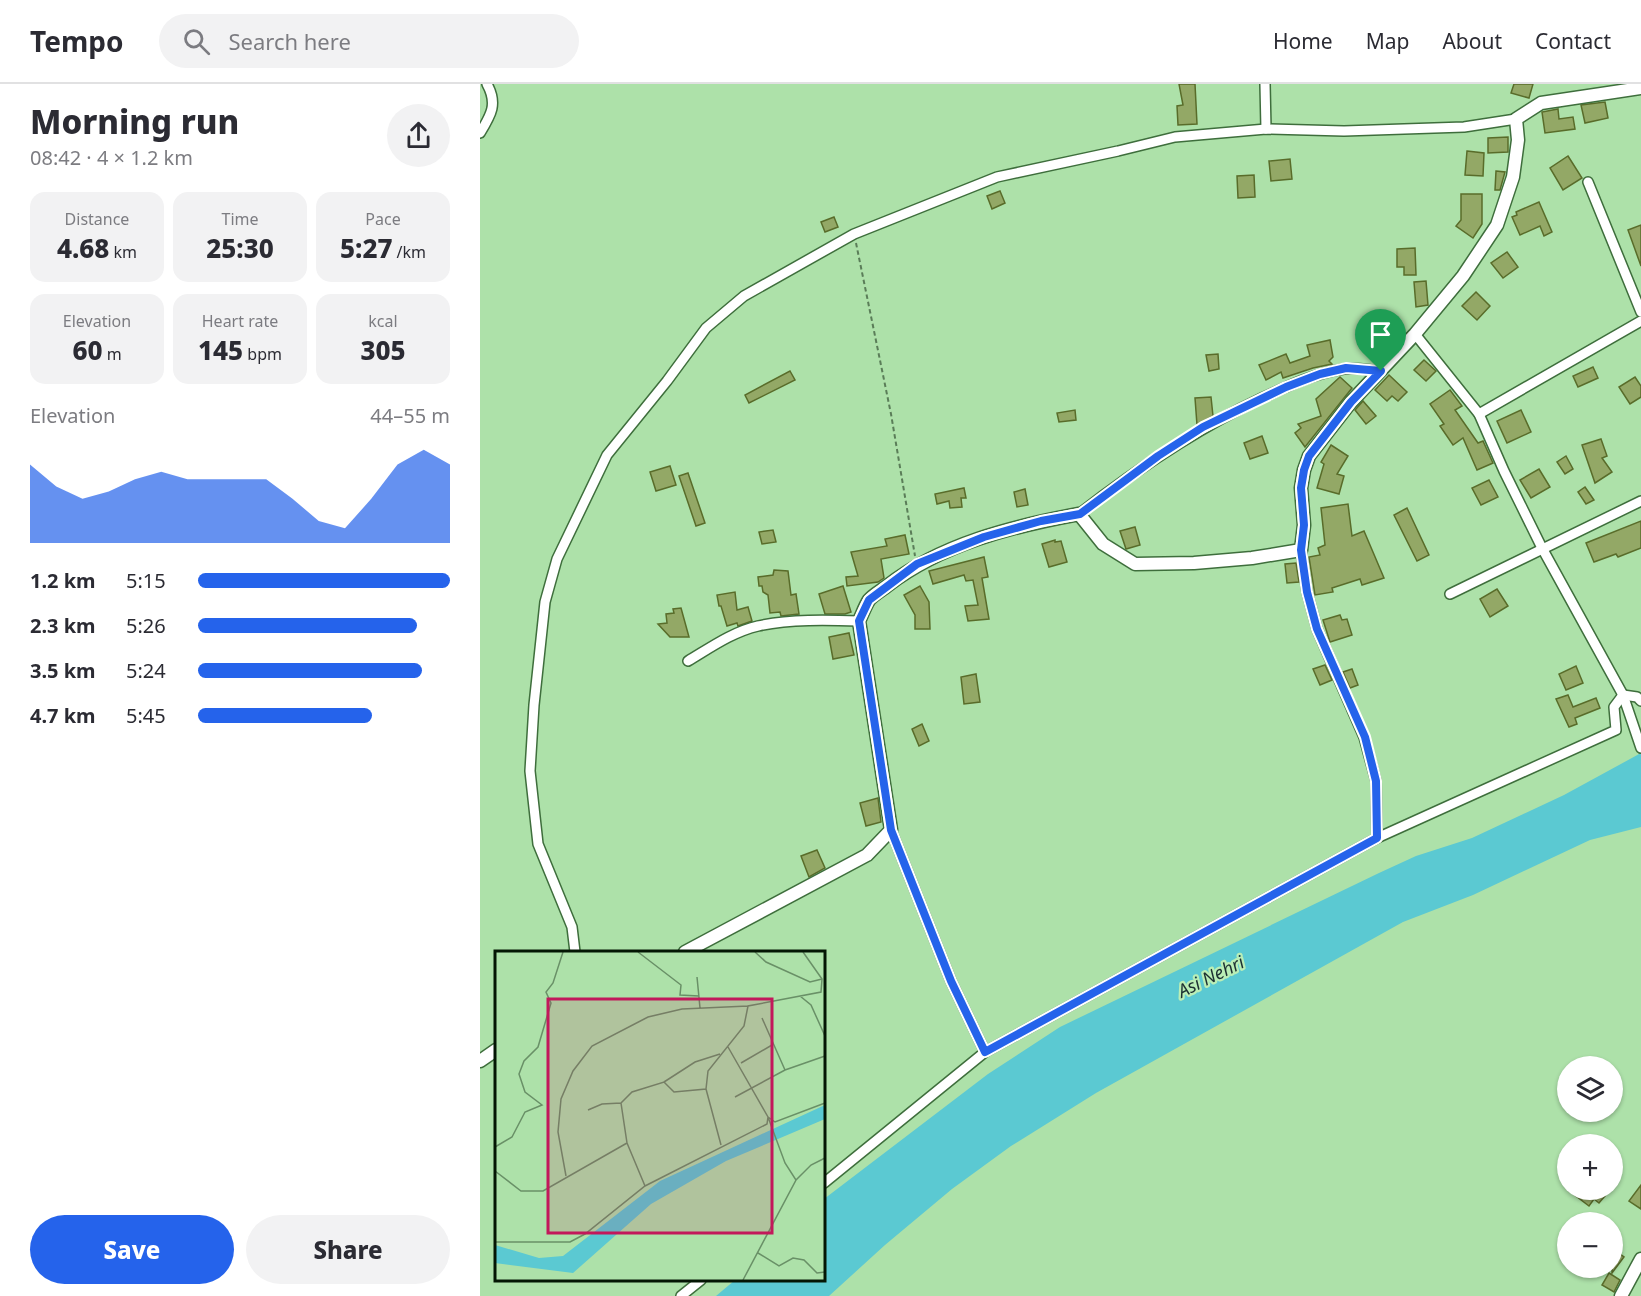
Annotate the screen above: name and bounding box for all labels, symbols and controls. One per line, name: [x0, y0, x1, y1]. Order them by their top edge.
search box: [159, 14, 579, 68]
text: Tempo: [30, 22, 123, 60]
icon: search: [180, 25, 213, 58]
text: Search here: [228, 26, 351, 56]
text: Home: [1273, 27, 1333, 55]
text: Map: [1366, 27, 1409, 55]
text: About: [1442, 27, 1502, 55]
text: Contact: [1535, 27, 1611, 55]
text: Morning run: [30, 99, 239, 144]
button: share: [387, 104, 450, 167]
text: 08:42 · 4 × 1.2 km: [30, 144, 193, 171]
text: Distance: [65, 208, 129, 230]
text: Time: [221, 208, 259, 230]
text: Pace: [365, 208, 401, 230]
text: 4.68: [57, 230, 109, 266]
text: 25:30: [206, 230, 274, 266]
text: 5:27: [340, 230, 392, 266]
text: km: [109, 241, 137, 263]
text: /km: [392, 241, 426, 263]
pin: [1355, 309, 1406, 371]
text: Elevation: [63, 310, 131, 332]
text: Heart rate: [202, 310, 278, 332]
text: kcal: [368, 310, 398, 332]
icon: arrive: [1364, 318, 1397, 351]
text: 60: [72, 332, 102, 368]
text: 145: [198, 332, 243, 368]
text: 305: [360, 332, 406, 368]
text: m: [102, 343, 122, 365]
text: bpm: [243, 343, 282, 365]
text: Elevation: [30, 402, 115, 429]
text: 44–55 m: [370, 402, 450, 429]
text: 1.2 km: [30, 567, 96, 594]
text: 5:15: [126, 567, 166, 594]
text: 2.3 km: [30, 612, 96, 639]
text: 5:26: [126, 612, 166, 639]
text: 3.5 km: [30, 657, 96, 684]
text: 5:24: [126, 657, 166, 684]
text: 4.7 km: [30, 702, 96, 729]
text: 5:45: [126, 702, 166, 729]
water label: Asi Nehri: [1172, 950, 1248, 1003]
inset map: [495, 951, 825, 1281]
map controls: [1557, 1056, 1623, 1278]
button: layers: [1557, 1056, 1623, 1122]
button: +: [1557, 1134, 1623, 1200]
button: −: [1557, 1212, 1623, 1278]
button: Save: [30, 1215, 234, 1284]
button: Share: [246, 1215, 450, 1284]

